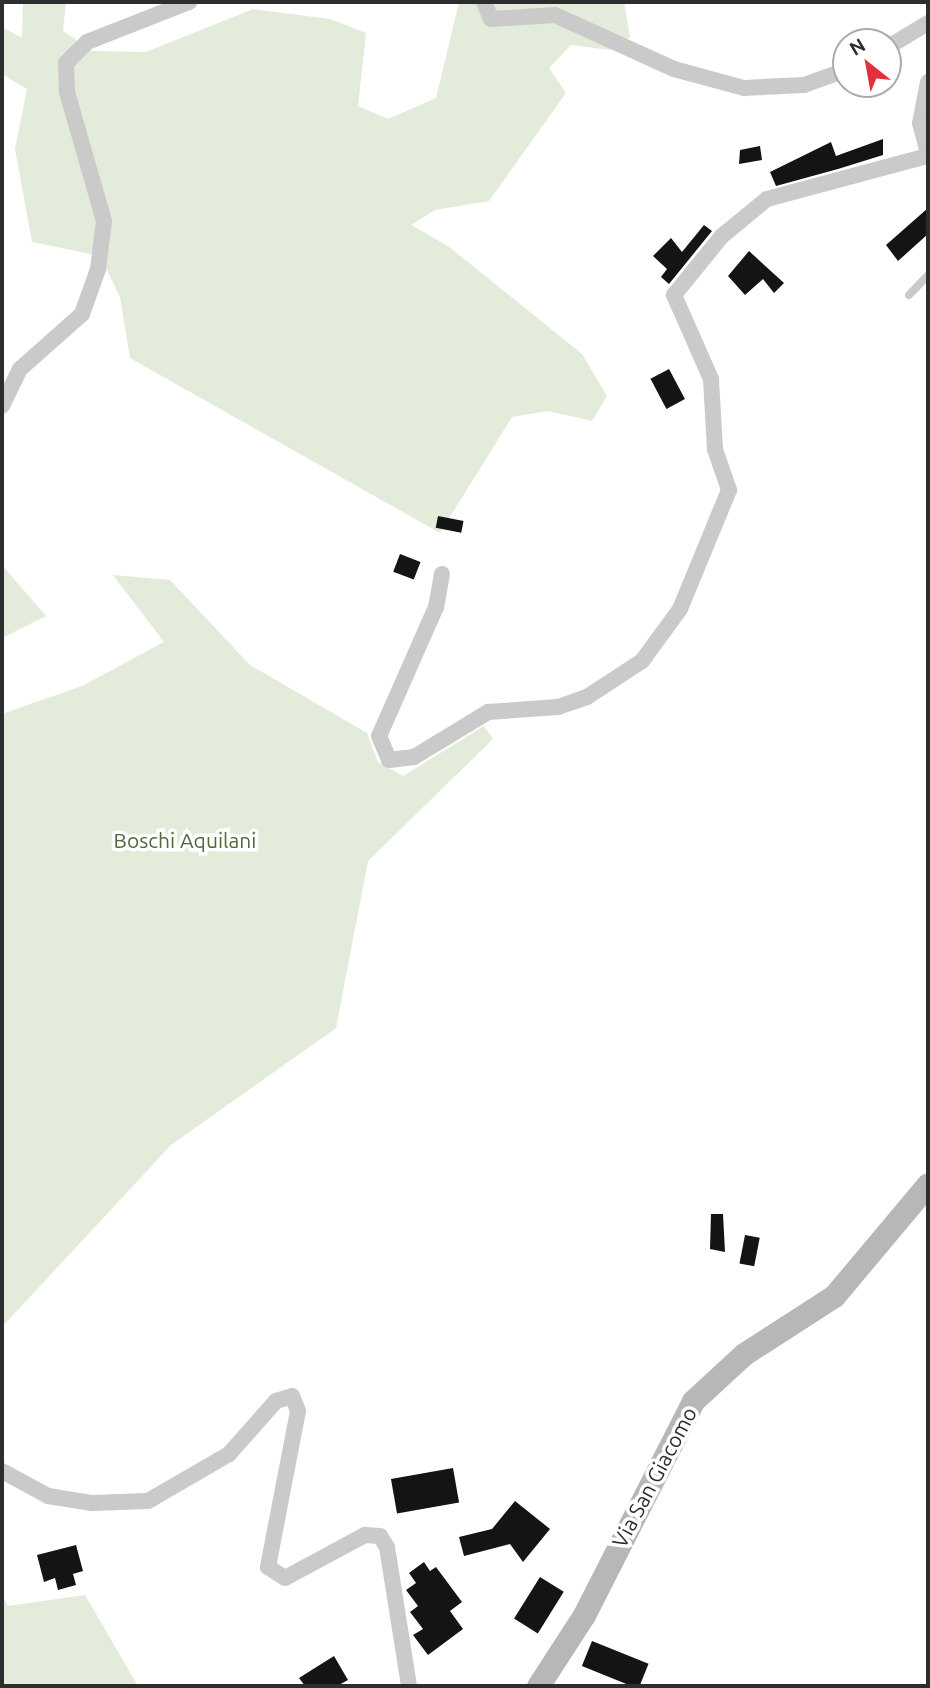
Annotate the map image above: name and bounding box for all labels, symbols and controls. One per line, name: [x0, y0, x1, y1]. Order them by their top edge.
north arrow: [832, 28, 902, 98]
text: N: [845, 34, 869, 60]
park label: Boschi Aquilani: [114, 827, 256, 853]
street label: Via San Giacomo: [606, 1402, 702, 1552]

